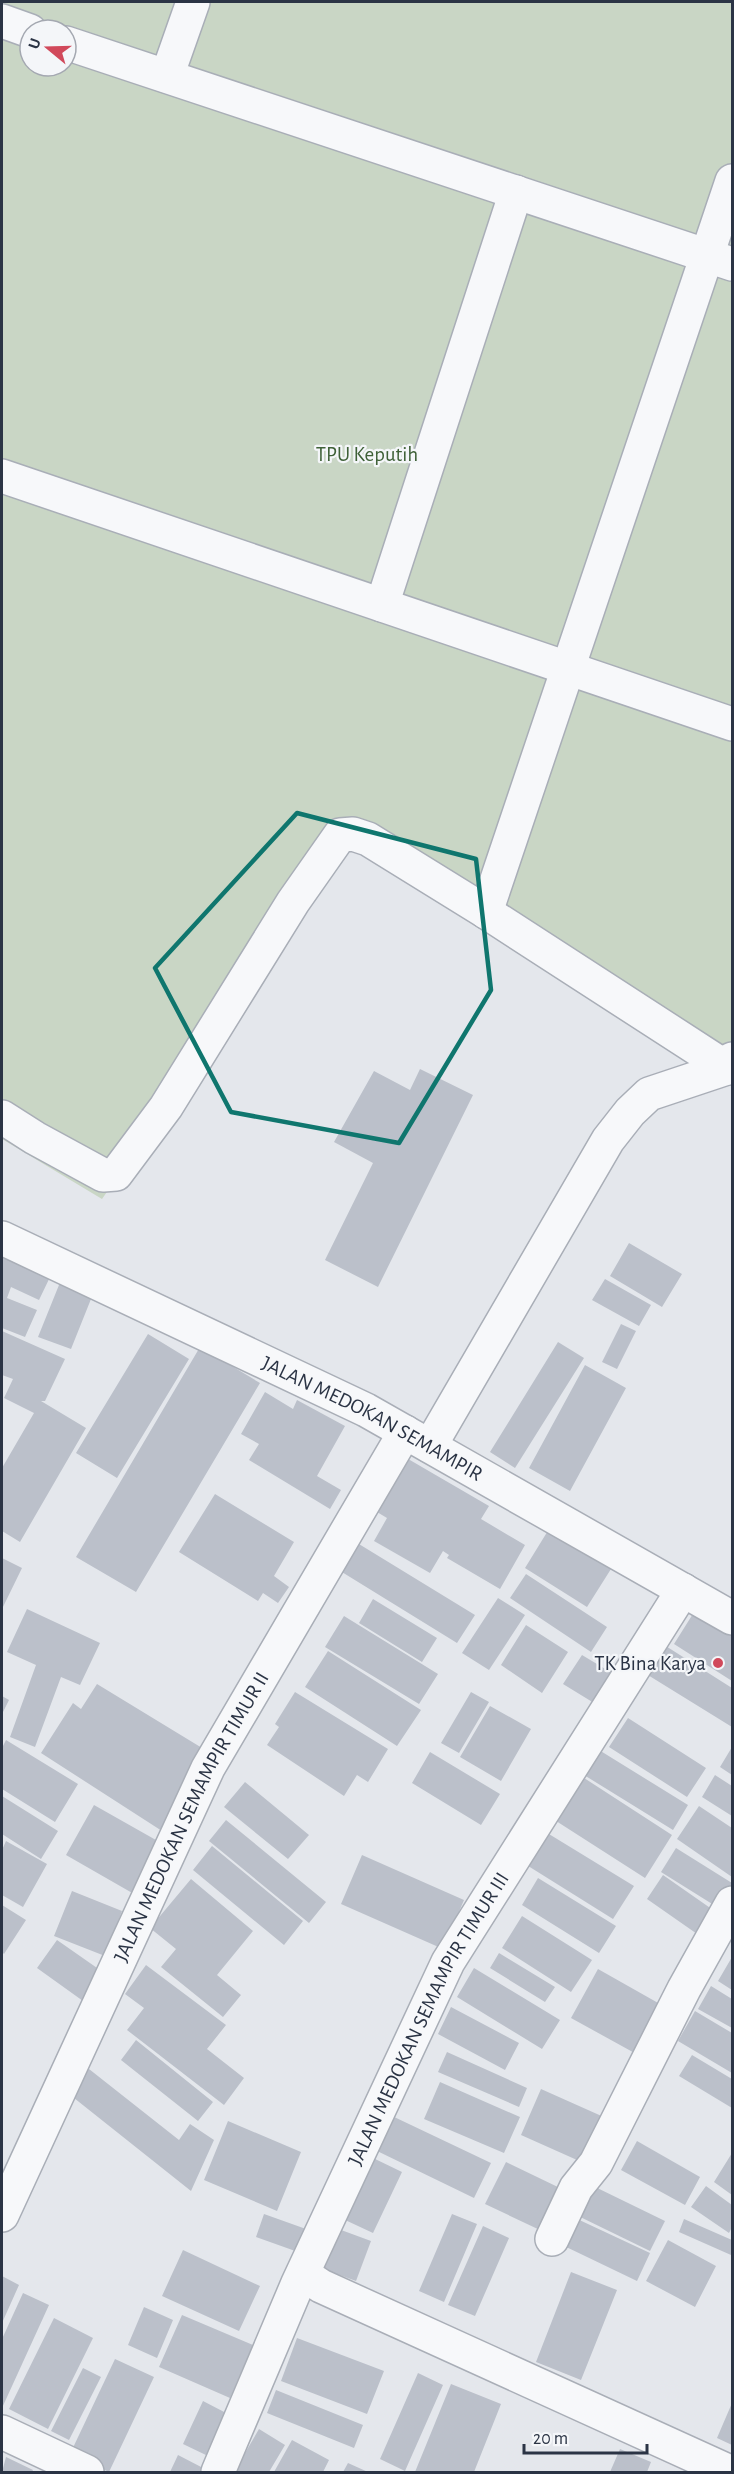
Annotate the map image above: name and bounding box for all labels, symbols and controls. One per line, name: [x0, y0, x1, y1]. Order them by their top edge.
north arrow: [18, 18, 78, 78]
text: U: [26, 36, 44, 51]
park label: TPU Keputih: [316, 444, 418, 465]
street label: JALAN MEDOKAN SEMAMPIR: [259, 1352, 486, 1485]
place label: TK Bina Karya: [594, 1653, 706, 1674]
marker: TK Bina Karya: [711, 1656, 725, 1670]
street label: JALAN MEDOKAN SEMAMPIR TIMUR II: [110, 1668, 272, 1965]
street label: JALAN MEDOKAN SEMAMPIR TIMUR III: [344, 1868, 512, 2169]
scale bar: [524, 2417, 647, 2455]
text: 20 m: [533, 2430, 568, 2448]

